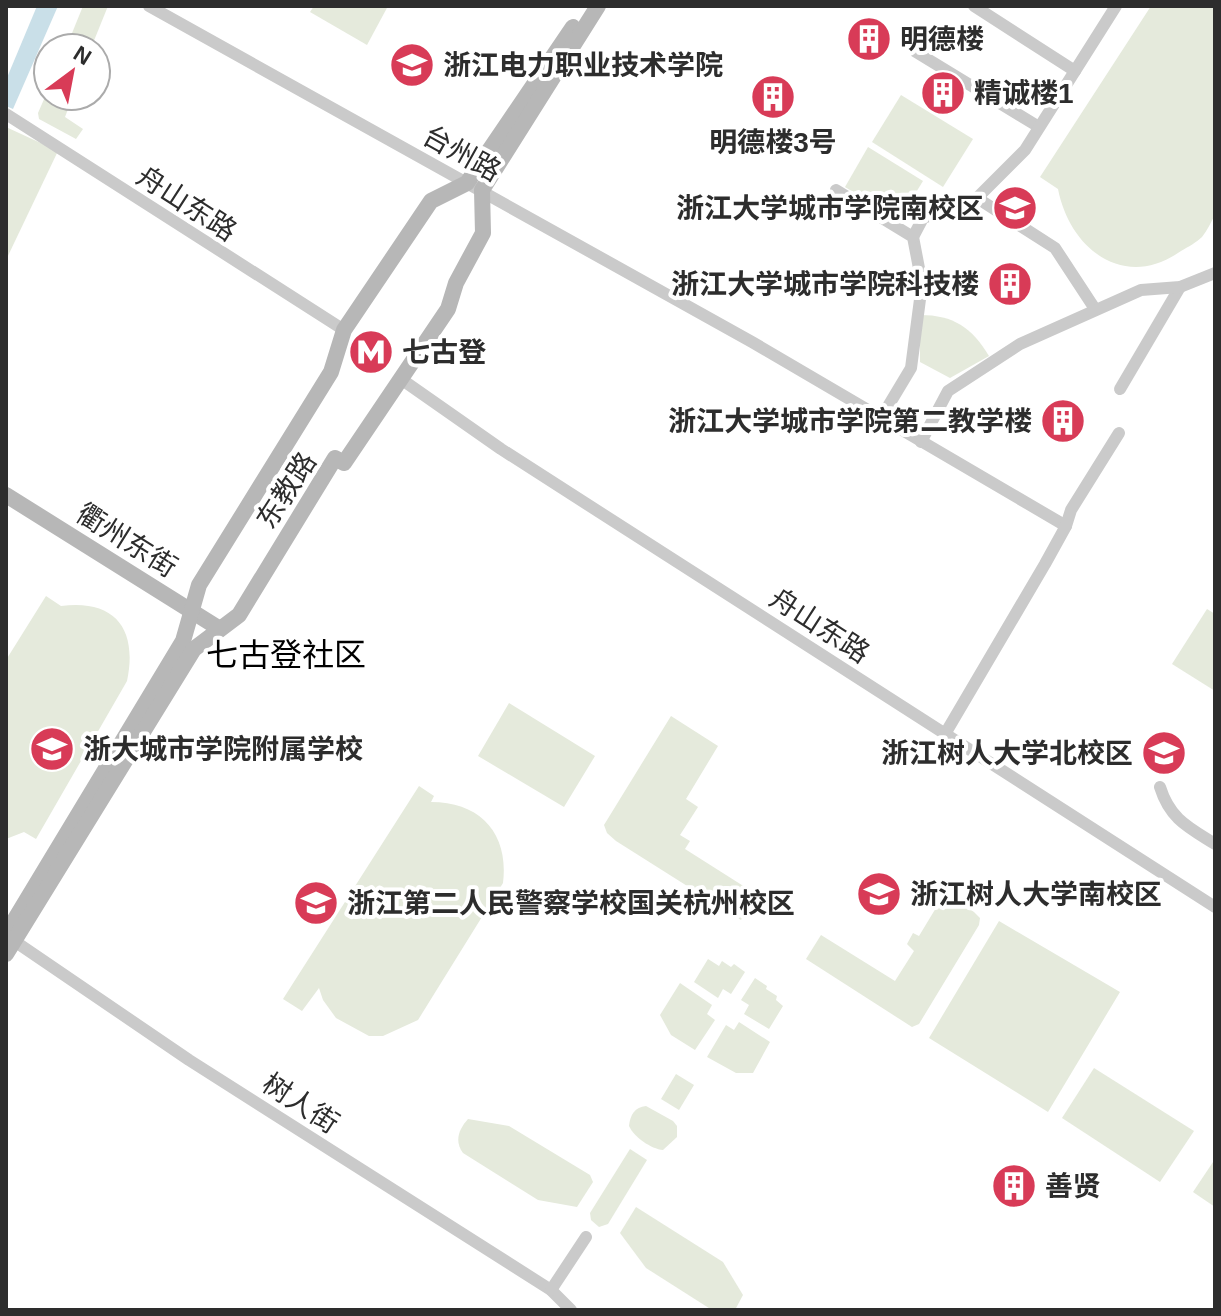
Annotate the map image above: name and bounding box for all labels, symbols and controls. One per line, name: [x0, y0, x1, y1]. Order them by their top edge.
building icon: 明德楼: [845, 15, 893, 63]
place label: 明德楼: [900, 24, 984, 55]
north arrow: [32, 32, 112, 112]
text: N: [69, 41, 96, 70]
school or university icon: 浙江电力职业技术学院: [388, 41, 436, 89]
place label: 浙江电力职业技术学院: [443, 50, 723, 81]
building icon: 精诚楼1: [919, 69, 967, 117]
building icon: 明德楼3号: [749, 73, 797, 121]
place label: 精诚楼1: [974, 78, 1074, 109]
street label: 台州路: [418, 120, 506, 187]
place label: 明德楼3号: [709, 127, 837, 158]
street label: 舟山东路: [131, 160, 242, 247]
school or university icon: 浙江大学城市学院南校区: [991, 184, 1039, 232]
place label: 浙江大学城市学院南校区: [676, 193, 984, 224]
building icon: 浙江大学城市学院科技楼: [986, 260, 1034, 308]
place label: 浙江大学城市学院科技楼: [671, 269, 979, 300]
metro station icon: 七古登: [347, 328, 395, 376]
place label: 七古登: [402, 337, 486, 368]
building icon: 浙江大学城市学院第二教学楼: [1039, 397, 1087, 445]
place label: 浙江大学城市学院第二教学楼: [668, 406, 1032, 437]
street label: 东教路: [251, 447, 322, 534]
street label: 衢州东街: [71, 498, 182, 583]
street label: 舟山东路: [764, 582, 875, 669]
district label: 七古登社区: [206, 637, 366, 673]
school or university icon: 浙大城市学院附属学校: [28, 725, 76, 773]
school or university icon: 浙江树人大学北校区: [1140, 729, 1188, 777]
place label: 浙大城市学院附属学校: [83, 734, 363, 765]
place label: 浙江树人大学北校区: [881, 738, 1133, 769]
school or university icon: 浙江树人大学南校区: [855, 870, 903, 918]
school or university icon: 浙江第二人民警察学校国关杭州校区: [292, 879, 340, 927]
place label: 浙江树人大学南校区: [910, 879, 1162, 910]
place label: 浙江第二人民警察学校国关杭州校区: [347, 888, 795, 919]
street label: 树人街: [257, 1068, 344, 1139]
building icon: 善贤: [990, 1162, 1038, 1210]
place label: 善贤: [1045, 1171, 1101, 1202]

